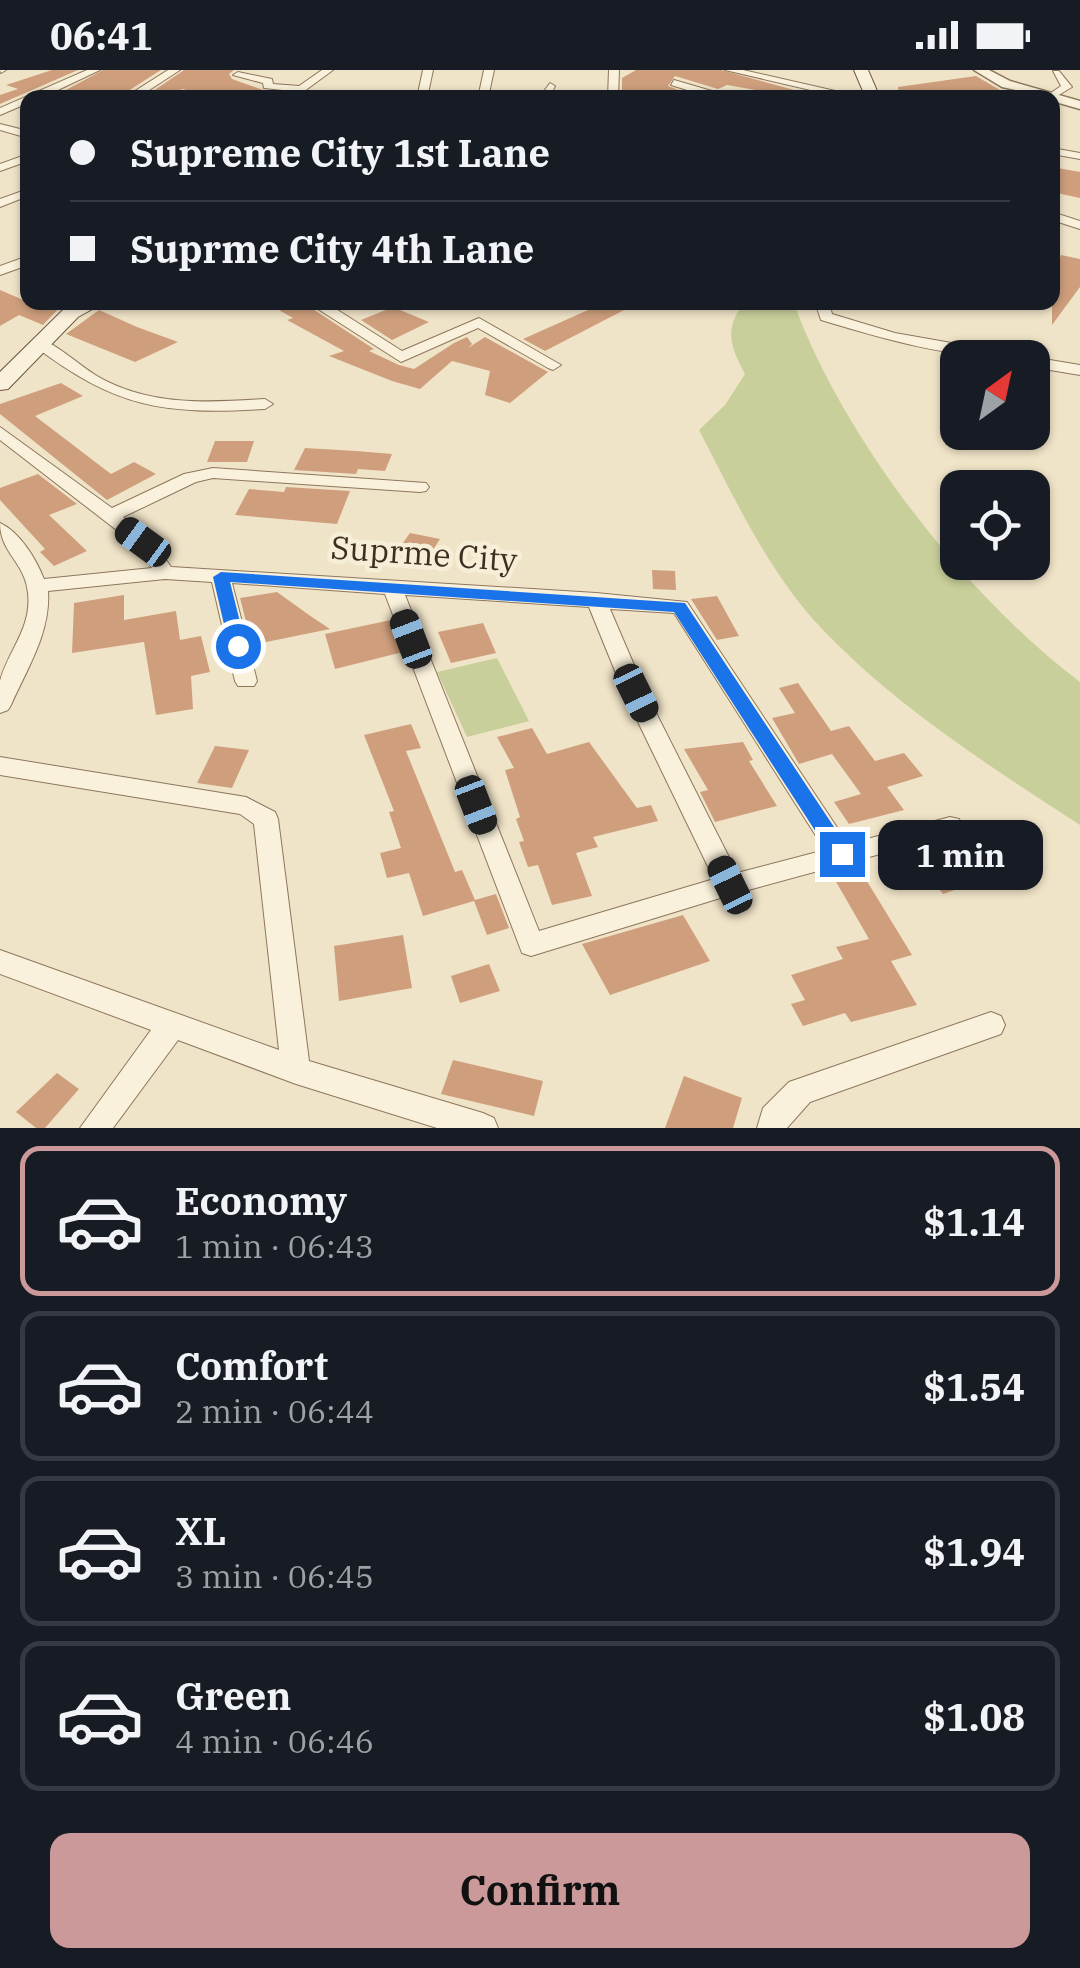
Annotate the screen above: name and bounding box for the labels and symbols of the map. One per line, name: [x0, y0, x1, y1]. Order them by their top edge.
north arrow: [940, 340, 1050, 450]
car: [110, 512, 176, 572]
street label: Suprme City: [329, 526, 520, 581]
car: [386, 606, 436, 672]
route start: [216, 624, 261, 669]
car: [609, 659, 663, 727]
car: [451, 772, 501, 838]
callout: 1 min: [877, 819, 1042, 889]
route end: [820, 832, 865, 877]
car: [703, 851, 757, 919]

